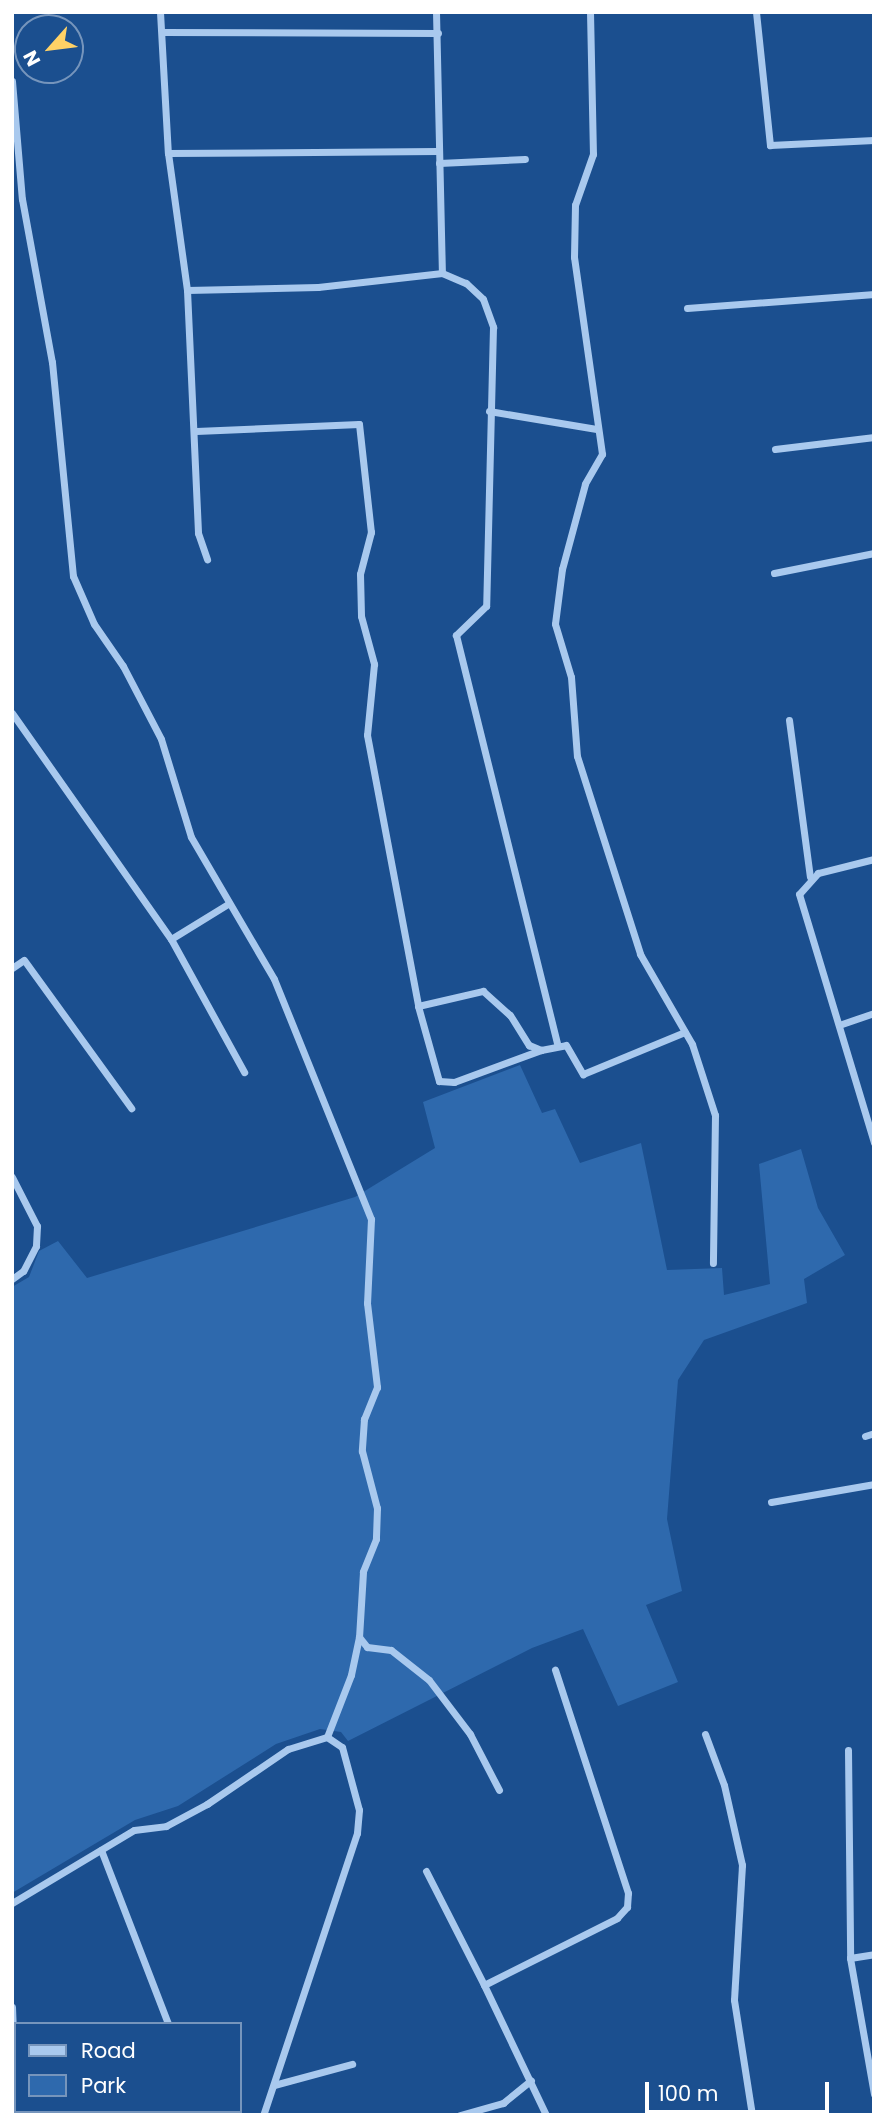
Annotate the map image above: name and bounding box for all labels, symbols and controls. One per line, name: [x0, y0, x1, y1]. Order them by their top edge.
north arrow: [14, 14, 84, 84]
text: N: [17, 46, 47, 71]
legend: [14, 2022, 242, 2113]
text: Road: [81, 2036, 136, 2065]
scale bar: [648, 2068, 832, 2112]
text: Park: [81, 2071, 126, 2100]
text: 100 m: [658, 2079, 718, 2108]

